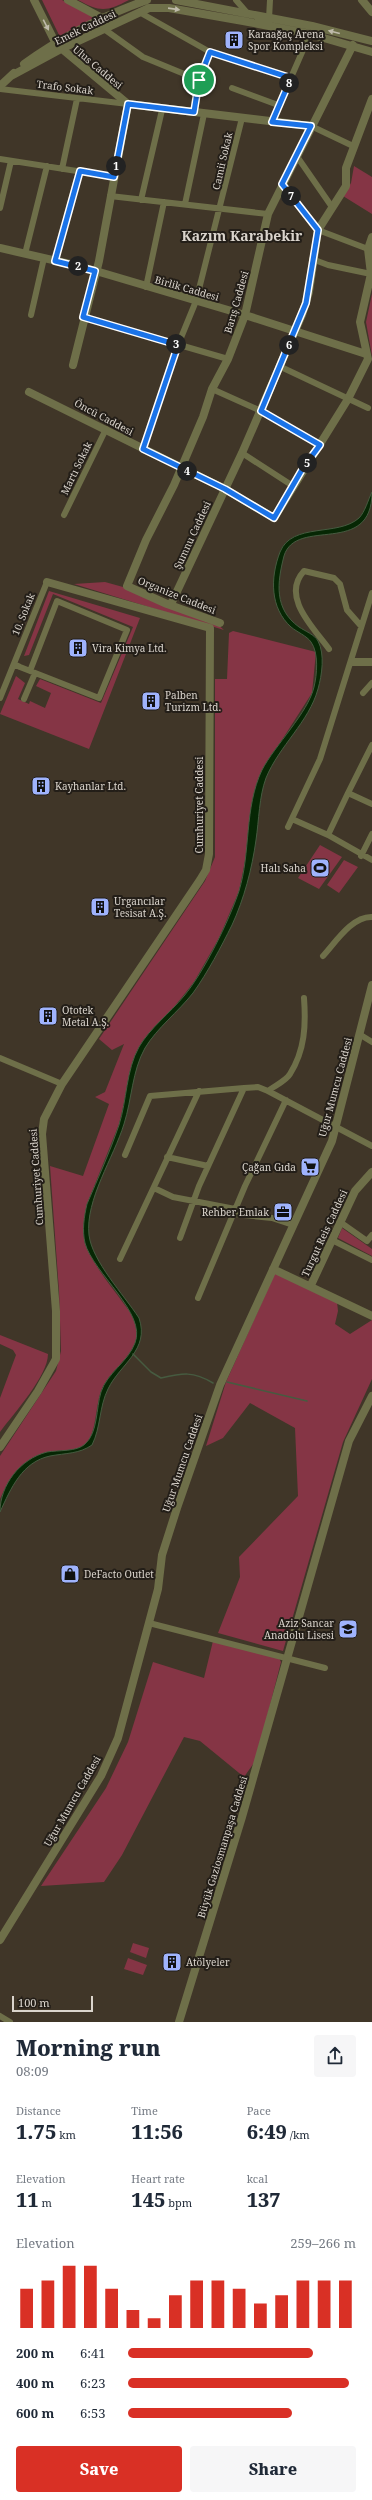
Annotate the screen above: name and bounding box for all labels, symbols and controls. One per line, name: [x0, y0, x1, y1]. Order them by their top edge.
street label: Emek Caddesi: [52, 6, 119, 48]
one-way arrow: [167, 6, 180, 12]
one-way arrow: [43, 20, 50, 31]
place label: Karaağaç Arena Spor Kompleksi: [248, 27, 324, 53]
one-way arrow: [328, 28, 340, 34]
building icon: Karaağaç Arena Spor Kompleksi: [223, 29, 245, 51]
street label: Ulus Caddesi: [70, 42, 126, 92]
pin: [182, 63, 216, 97]
icon: arrive: [188, 69, 210, 91]
pin: 8: [279, 73, 299, 93]
text: 8: [286, 75, 292, 90]
street label: Trafo Sokak: [36, 77, 94, 97]
street label: Camii Sokak: [209, 131, 235, 191]
pin: 1: [106, 156, 126, 176]
text: 1: [113, 158, 119, 173]
pin: 7: [281, 186, 301, 206]
text: 7: [288, 188, 294, 203]
district label: Kazım Karabekir: [182, 226, 303, 245]
pin: 2: [68, 256, 88, 276]
text: 2: [75, 258, 81, 273]
street label: Barış Caddesi: [220, 268, 252, 335]
street label: Birlik Caddesi: [153, 272, 222, 304]
pin: 3: [166, 334, 186, 354]
pin: 6: [279, 335, 299, 355]
text: 3: [173, 336, 179, 351]
text: 6: [286, 337, 292, 352]
street label: Öncü Caddesi: [72, 396, 137, 439]
street label: Martı Sokak: [57, 439, 95, 497]
pin: 5: [297, 453, 317, 473]
text: 5: [304, 455, 310, 470]
pin: 4: [177, 461, 197, 481]
text: 4: [184, 463, 190, 478]
street label: Şumnu Caddesi: [170, 498, 214, 571]
street label: Organize Caddesi: [136, 573, 219, 617]
street label: 10. Sokak: [8, 590, 38, 637]
building icon: Vira Kimya Ltd.: [67, 637, 89, 659]
place label: Vira Kimya Ltd.: [92, 641, 166, 655]
place label: Palben Turizm Ltd.: [165, 688, 221, 714]
building icon: Palben Turizm Ltd.: [140, 690, 162, 712]
street label: Cumhuriyet Caddesi: [192, 756, 206, 853]
building icon: Kayhanlar Ltd.: [30, 775, 52, 797]
place label: Kayhanlar Ltd.: [55, 779, 126, 793]
sports icon: Halı Saha: [309, 857, 331, 879]
place label: Halı Saha: [260, 861, 306, 875]
place label: Urgancılar Tesisat A.Ş.: [114, 894, 166, 920]
building icon: Urgancılar Tesisat A.Ş.: [89, 896, 111, 918]
place label: Ototek Metal A.Ş.: [62, 1003, 109, 1029]
building icon: Ototek Metal A.Ş.: [37, 1005, 59, 1027]
street label: Uğur Mumcu Caddesi: [315, 1035, 355, 1138]
street label: Cumhuriyet Caddesi: [26, 1127, 46, 1226]
supermarket icon: Çağan Gıda: [299, 1156, 321, 1178]
place label: Çağan Gıda: [242, 1160, 296, 1174]
street label: Turgut Reis Caddesi: [298, 1187, 351, 1279]
office icon: Rehber Emlak: [272, 1201, 294, 1223]
place label: Rehber Emlak: [202, 1205, 269, 1219]
street label: Uğur Mumcu Caddesi: [159, 1412, 206, 1514]
shop icon: DeFacto Outlet: [59, 1563, 81, 1585]
place label: DeFacto Outlet: [84, 1567, 154, 1581]
place label: Aziz Sancar Anadolu Lisesi: [264, 1616, 335, 1642]
school or university icon: Aziz Sancar Anadolu Lisesi: [337, 1618, 359, 1640]
street label: Uğur Mumcu Caddesi: [40, 1752, 104, 1849]
street label: Büyük Gaziosmanpaşa Caddesi: [194, 1773, 251, 1920]
building icon: Atölyeler: [161, 1951, 183, 1973]
place label: Atölyeler: [186, 1955, 230, 1969]
scale bar: [12, 1994, 93, 2013]
text: 100 m: [18, 1995, 50, 2010]
text: Morning run: [16, 2032, 161, 2062]
button: share: [314, 2035, 356, 2077]
text: 08:09: [16, 2062, 49, 2080]
text: Distance: [16, 2103, 61, 2118]
text: Time: [131, 2103, 158, 2118]
text: Pace: [247, 2103, 271, 2118]
text: 1.75: [16, 2118, 56, 2145]
text: 11:56: [131, 2118, 183, 2145]
text: 6:49: [247, 2118, 287, 2145]
text: km: [56, 2127, 76, 2142]
text: /km: [287, 2127, 310, 2142]
text: Elevation: [16, 2171, 66, 2186]
text: Heart rate: [131, 2171, 185, 2186]
text: kcal: [247, 2171, 268, 2186]
text: 11: [16, 2186, 39, 2213]
text: 145: [131, 2186, 165, 2213]
text: 137: [247, 2186, 281, 2213]
text: m: [39, 2195, 52, 2210]
text: bpm: [165, 2195, 192, 2210]
text: Elevation: [16, 2234, 75, 2252]
text: 259–266 m: [290, 2234, 356, 2252]
text: 200 m: [16, 2344, 54, 2362]
text: 6:41: [80, 2344, 106, 2362]
text: 400 m: [16, 2374, 54, 2392]
text: 6:23: [80, 2374, 106, 2392]
text: 600 m: [16, 2404, 54, 2422]
text: 6:53: [80, 2404, 106, 2422]
button: Save: [16, 2446, 182, 2492]
button: Share: [190, 2446, 356, 2492]

